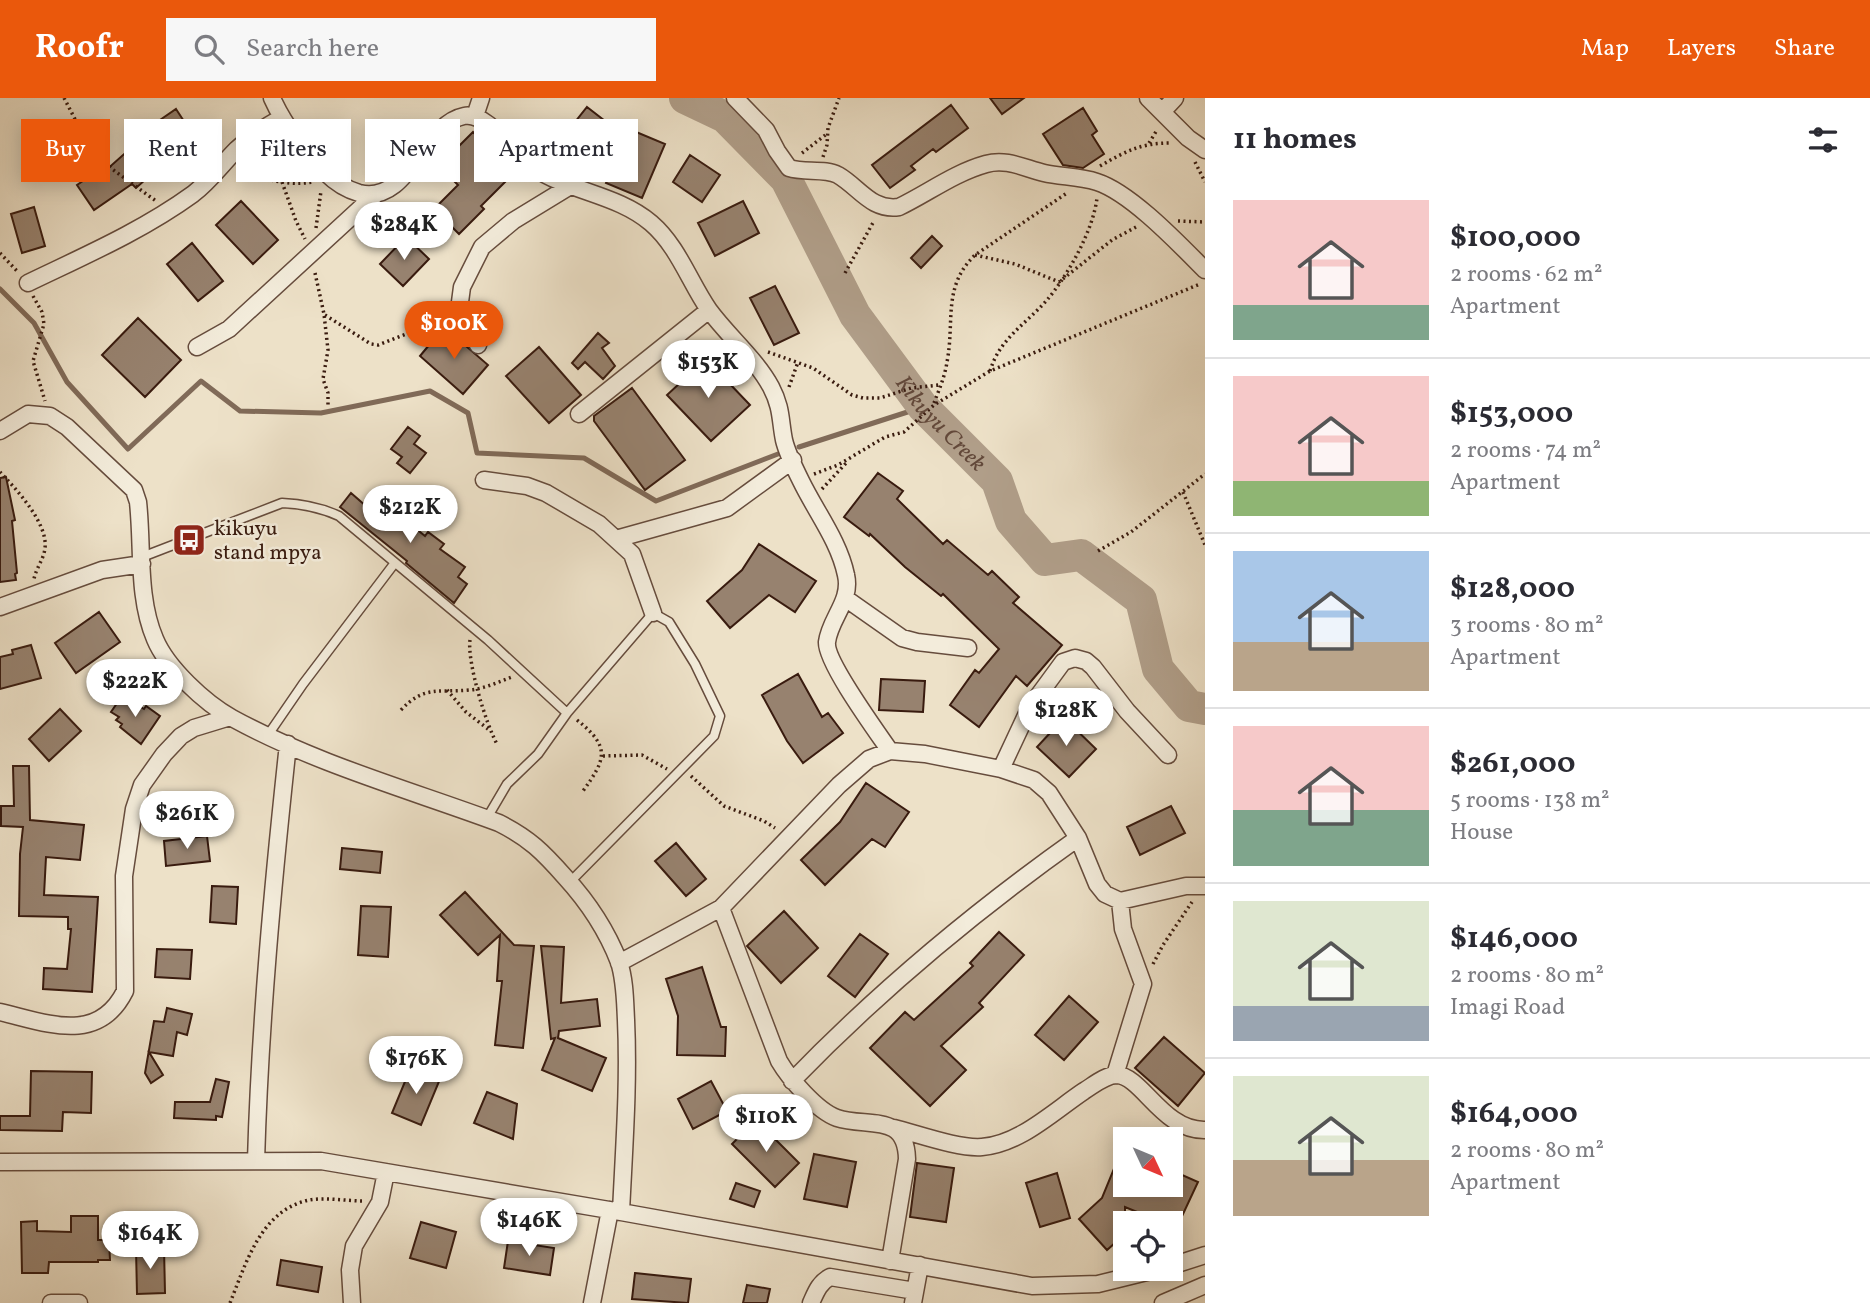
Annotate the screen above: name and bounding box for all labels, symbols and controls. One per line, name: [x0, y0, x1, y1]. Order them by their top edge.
search box: [166, 18, 656, 81]
text: Roofr: [35, 26, 124, 72]
icon: search: [190, 30, 228, 68]
text: Search here: [246, 31, 379, 67]
text: Map: [1581, 32, 1629, 66]
text: Layers: [1667, 32, 1736, 66]
text: Share: [1774, 32, 1835, 66]
chip: Buy: [21, 119, 110, 182]
chip: Rent: [124, 119, 222, 182]
chip: Filters: [236, 119, 351, 182]
chip: New: [365, 119, 460, 182]
chip: Apartment: [474, 119, 638, 182]
text: 11 homes: [1233, 119, 1357, 161]
icon: filters: [1804, 121, 1842, 159]
pin: $284K: [355, 202, 453, 262]
text: $284K: [370, 209, 438, 241]
text: $100,000: [1450, 217, 1581, 259]
icon: home: [1289, 228, 1373, 312]
text: 2 rooms · 62 m²: [1450, 259, 1602, 291]
text: Apartment: [1450, 291, 1561, 323]
pin: $100K: [405, 302, 503, 361]
text: $100K: [420, 308, 488, 340]
pin: $153K: [659, 341, 757, 400]
text: $153K: [677, 347, 739, 379]
water label: Kikuyu Creek: [887, 369, 993, 480]
text: $153,000: [1450, 393, 1573, 435]
icon: home: [1289, 404, 1373, 488]
text: 2 rooms · 74 m²: [1450, 435, 1601, 467]
text: Apartment: [1450, 467, 1561, 499]
pin: $212K: [361, 486, 459, 545]
text: $212K: [379, 492, 441, 524]
place label: kikuyu stand mpya: [214, 515, 322, 568]
bus stop icon: kikuyu stand mpya: [170, 521, 208, 559]
text: $128,000: [1450, 568, 1575, 610]
icon: home: [1289, 579, 1373, 663]
text: 3 rooms · 80 m²: [1450, 610, 1603, 642]
text: Apartment: [1450, 642, 1561, 674]
pin: $222K: [86, 660, 184, 719]
text: $222K: [102, 666, 168, 698]
pin: $128K: [1017, 688, 1115, 748]
text: $128K: [1034, 695, 1098, 727]
text: $261,000: [1450, 743, 1576, 785]
icon: home: [1289, 754, 1373, 838]
text: 5 rooms · 138 m²: [1450, 785, 1610, 817]
pin: $261K: [138, 792, 236, 851]
text: $261K: [155, 798, 219, 830]
text: House: [1450, 817, 1513, 849]
text: $146,000: [1450, 918, 1578, 960]
icon: home: [1289, 929, 1373, 1013]
text: 2 rooms · 80 m²: [1450, 960, 1604, 992]
text: Imagi Road: [1450, 992, 1565, 1024]
pin: $176K: [367, 1037, 465, 1096]
text: $176K: [385, 1043, 447, 1075]
text: $164,000: [1450, 1093, 1578, 1135]
pin: $110K: [717, 1094, 815, 1154]
text: $110K: [735, 1101, 797, 1133]
icon: home: [1289, 1104, 1373, 1188]
north arrow: [1113, 1127, 1183, 1197]
map controls: [1113, 1127, 1183, 1281]
text: 2 rooms · 80 m²: [1450, 1135, 1604, 1167]
text: Apartment: [1450, 1167, 1561, 1199]
pin: $146K: [480, 1198, 578, 1258]
text: $146K: [496, 1205, 562, 1237]
button: locate: [1113, 1211, 1183, 1281]
pin: $164K: [101, 1212, 199, 1271]
text: $164K: [118, 1218, 182, 1250]

